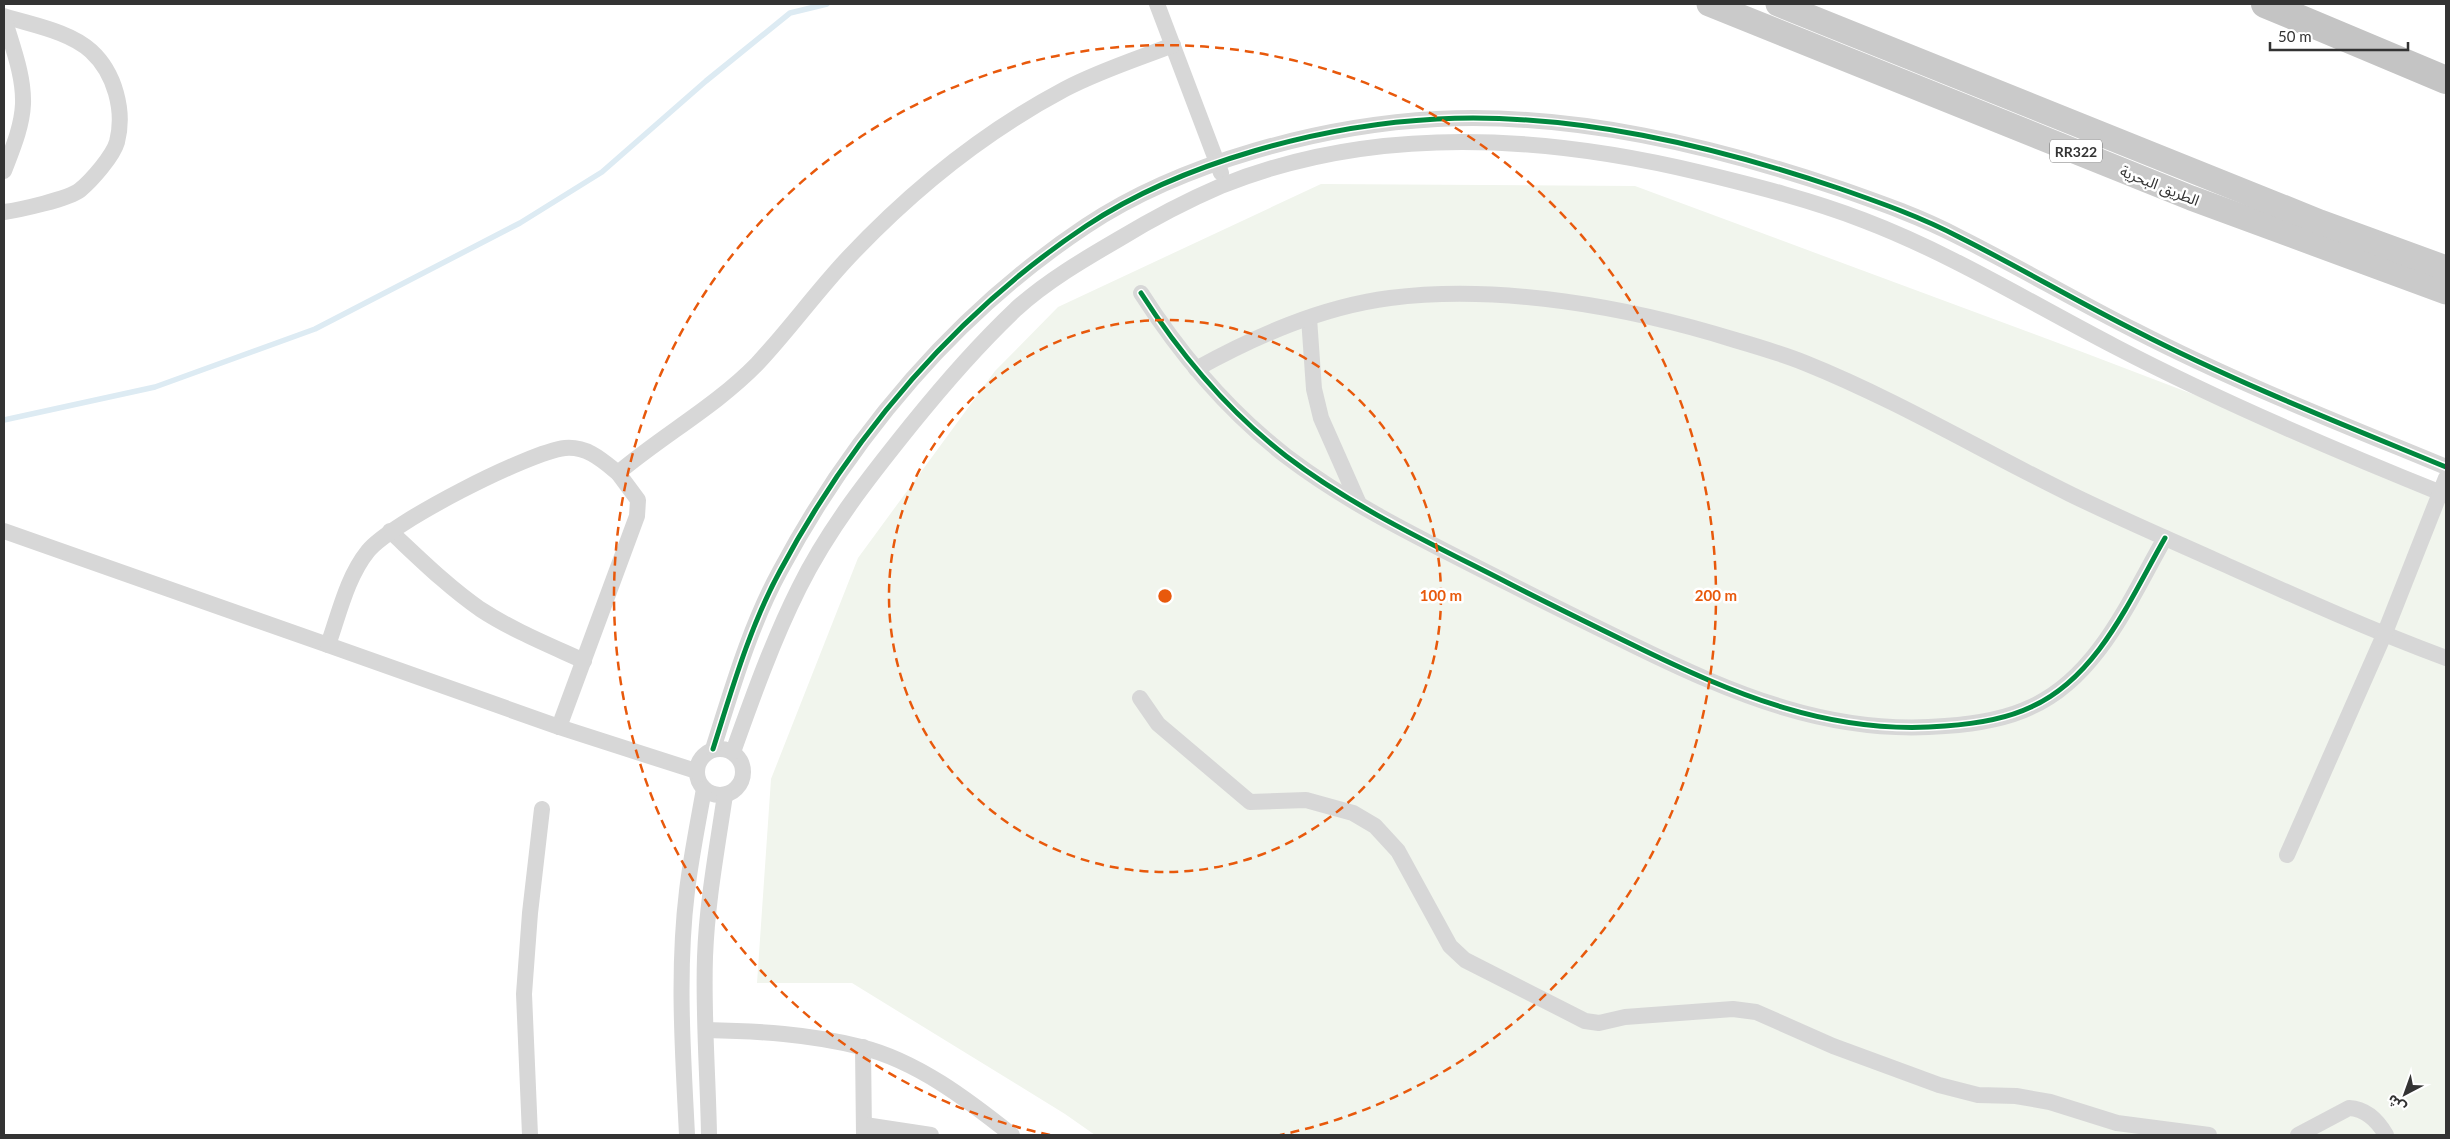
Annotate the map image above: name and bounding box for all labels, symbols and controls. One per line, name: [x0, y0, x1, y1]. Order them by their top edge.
scale bar: [2270, 20, 2408, 52]
text: 50 m: [2278, 27, 2312, 45]
road number: RR322: [2050, 140, 2102, 162]
street label: الطريق البحرية: [2117, 161, 2202, 211]
text: 100 m: [1420, 586, 1462, 604]
text: 200 m: [1695, 586, 1737, 604]
centre of rings: [1156, 587, 1174, 605]
north arrow: [2380, 1069, 2430, 1119]
text: ش: [2383, 1091, 2409, 1117]

